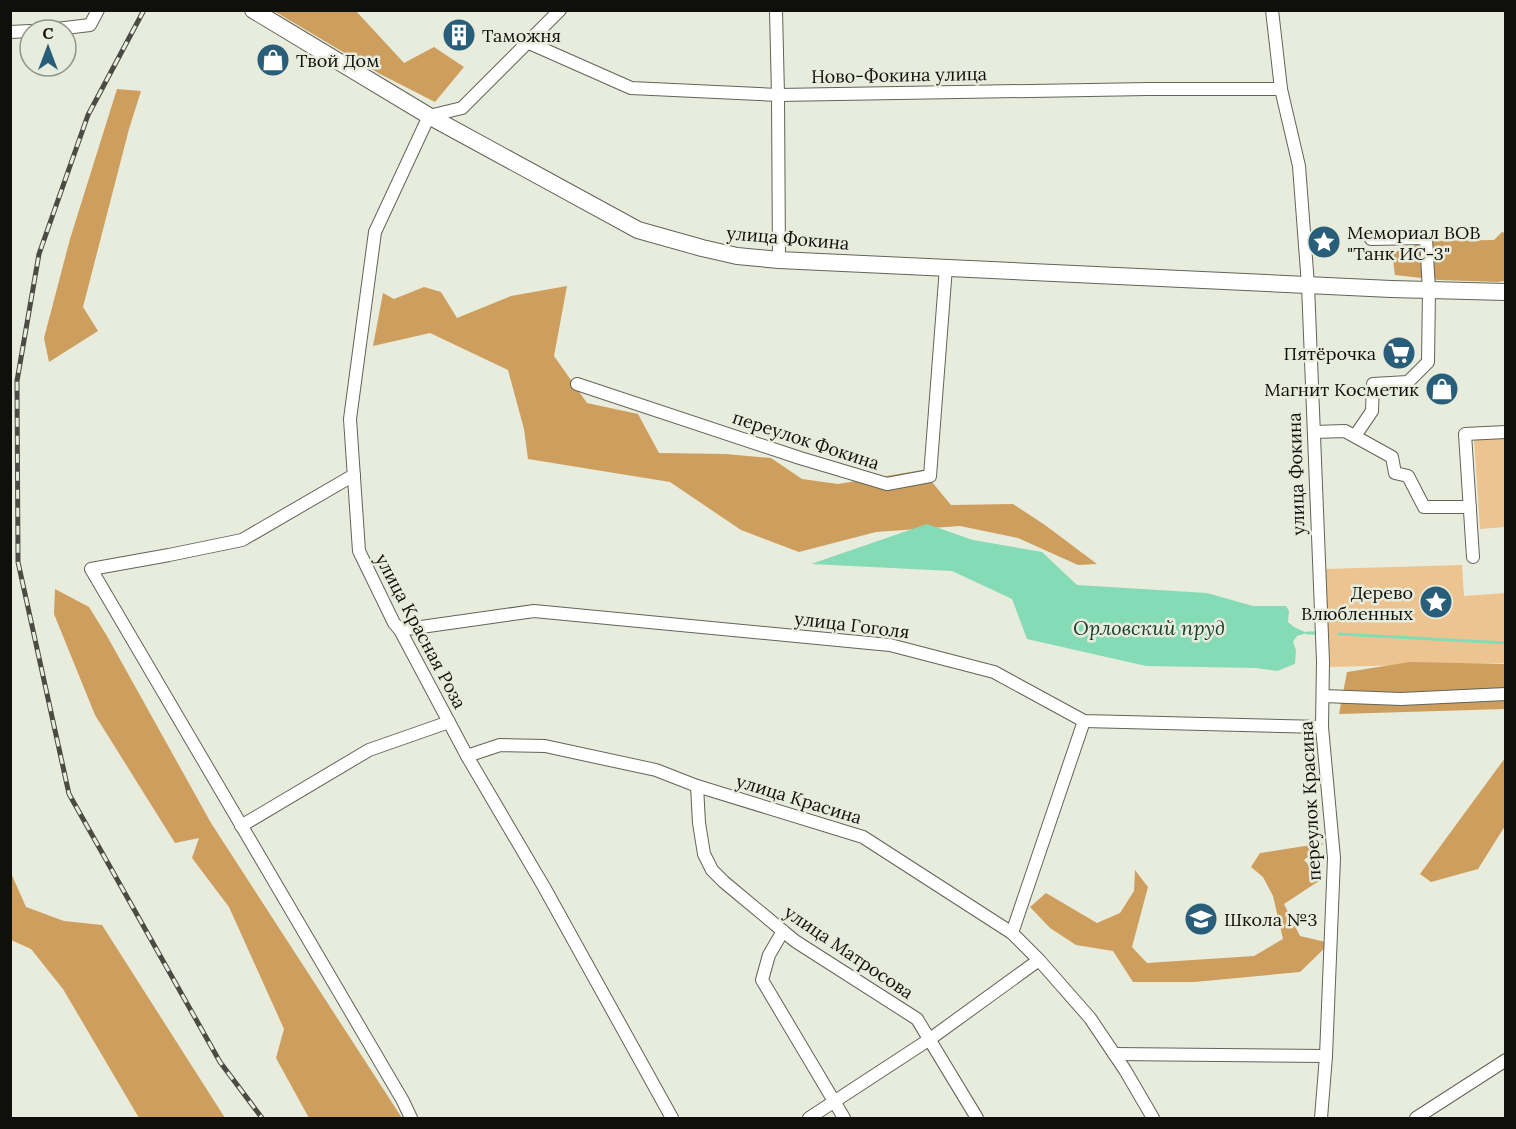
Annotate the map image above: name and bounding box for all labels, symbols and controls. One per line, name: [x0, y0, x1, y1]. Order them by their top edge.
building icon: Таможня: [441, 17, 477, 53]
north arrow: [18, 18, 78, 78]
text: С: [42, 23, 54, 43]
place label: Таможня: [482, 24, 561, 47]
shop icon: Твой Дом: [255, 42, 291, 78]
place label: Твой Дом: [296, 49, 379, 72]
street label: Ново-Фокина улица: [811, 62, 987, 88]
street label: улица Фокина: [726, 221, 850, 255]
place label: Мемориал ВОВ "Танк ИС-3": [1347, 221, 1480, 265]
place icon: Мемориал ВОВ "Танк ИС-3": [1306, 224, 1342, 260]
supermarket icon: Пятёрочка: [1381, 335, 1417, 371]
place label: Пятёрочка: [1284, 342, 1376, 365]
shop icon: Магнит Косметик: [1424, 371, 1460, 407]
place label: Магнит Косметик: [1264, 378, 1419, 401]
street label: переулок Фокина: [730, 405, 882, 475]
street label: улица Фокина: [1282, 412, 1310, 536]
street label: улица Красная Роза: [370, 549, 472, 713]
place label: Дерево Влюбленных: [1301, 581, 1413, 625]
place icon: Дерево Влюбленных: [1418, 584, 1454, 620]
street label: улица Гоголя: [793, 607, 911, 643]
water label: Орловский пруд: [1073, 615, 1225, 640]
street label: переулок Красина: [1294, 720, 1326, 882]
street label: улица Красина: [733, 769, 865, 829]
street label: улица Матросова: [780, 900, 918, 1004]
school or university icon: Школа №3: [1183, 901, 1219, 937]
place label: Школа №3: [1224, 908, 1318, 931]

